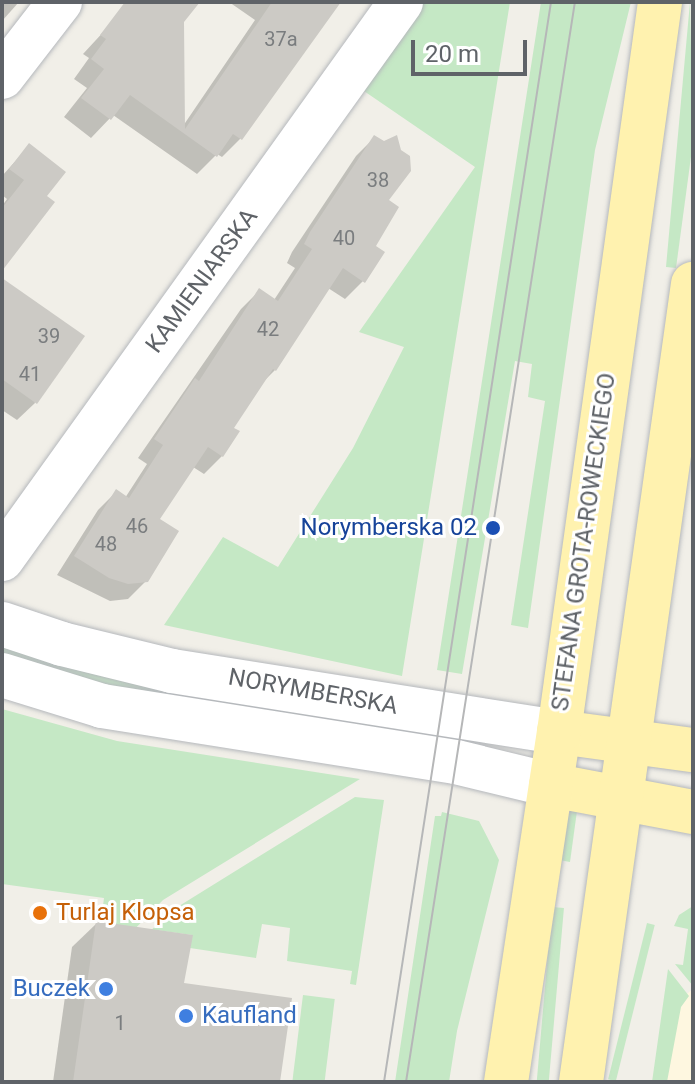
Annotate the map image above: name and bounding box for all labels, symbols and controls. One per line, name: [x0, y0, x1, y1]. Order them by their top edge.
scale bar: [415, 24, 531, 74]
house number: 37a: [264, 27, 298, 51]
text: 20 m: [425, 40, 479, 68]
house number: 38: [367, 168, 389, 192]
street label: KAMIENIARSKA: [140, 203, 264, 359]
house number: 40: [333, 226, 355, 250]
house number: 42: [257, 317, 279, 341]
house number: 39: [38, 324, 60, 348]
house number: 41: [19, 362, 41, 386]
street label: STEFANA GROTA-ROWECKIEGO: [546, 371, 622, 713]
house number: 46: [126, 514, 148, 538]
place label: Norymberska 02: [301, 514, 477, 542]
marker: Norymberska 02: [484, 519, 502, 537]
house number: 48: [95, 532, 117, 556]
street label: NORYMBERSKA: [226, 663, 400, 721]
place label: Turlaj Klopsa: [56, 899, 195, 927]
marker: Turlaj Klopsa: [31, 904, 49, 922]
place label: Buczek: [13, 975, 90, 1003]
marker: Buczek: [97, 980, 115, 998]
place label: Kaufland: [202, 1002, 297, 1030]
marker: Kaufland: [177, 1007, 195, 1025]
house number: 1: [114, 1011, 126, 1035]

